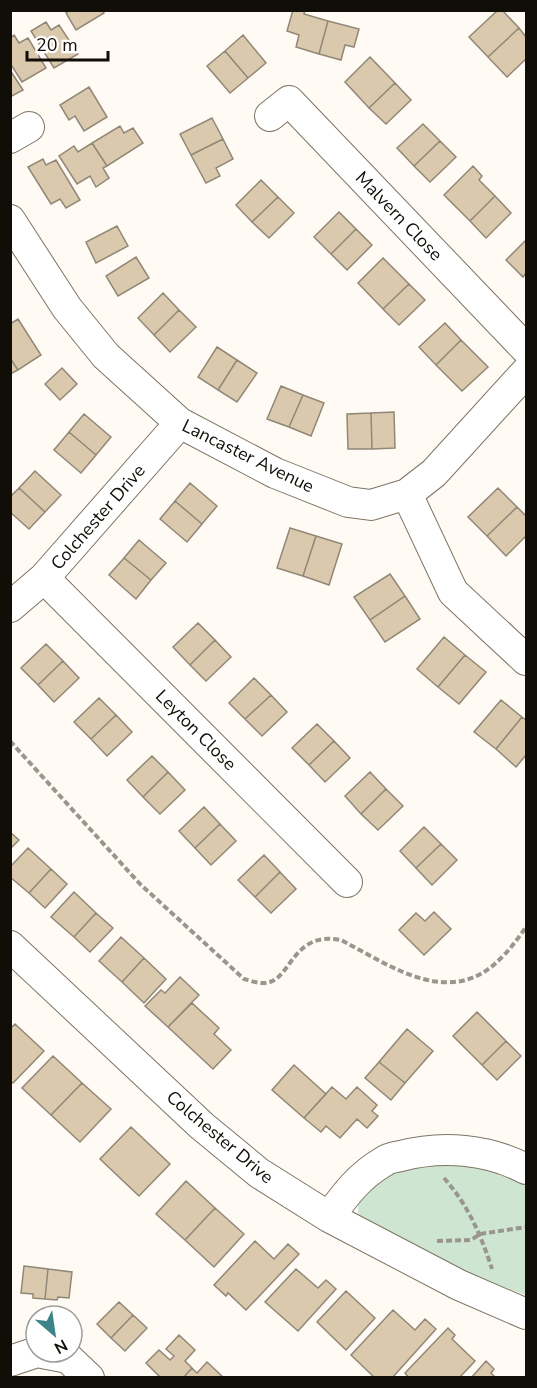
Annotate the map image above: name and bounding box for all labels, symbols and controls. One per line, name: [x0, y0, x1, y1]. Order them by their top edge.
scale bar: [27, 24, 108, 62]
text: 20 m: [36, 33, 78, 57]
street label: Malvern Close: [350, 166, 448, 266]
street label: Lancaster Avenue: [178, 414, 318, 498]
street label: Colchester Drive: [45, 459, 151, 575]
street label: Leyton Close: [150, 684, 242, 776]
street label: Colchester Drive: [161, 1085, 279, 1189]
north arrow: [24, 1304, 84, 1364]
text: N: [50, 1334, 71, 1359]

